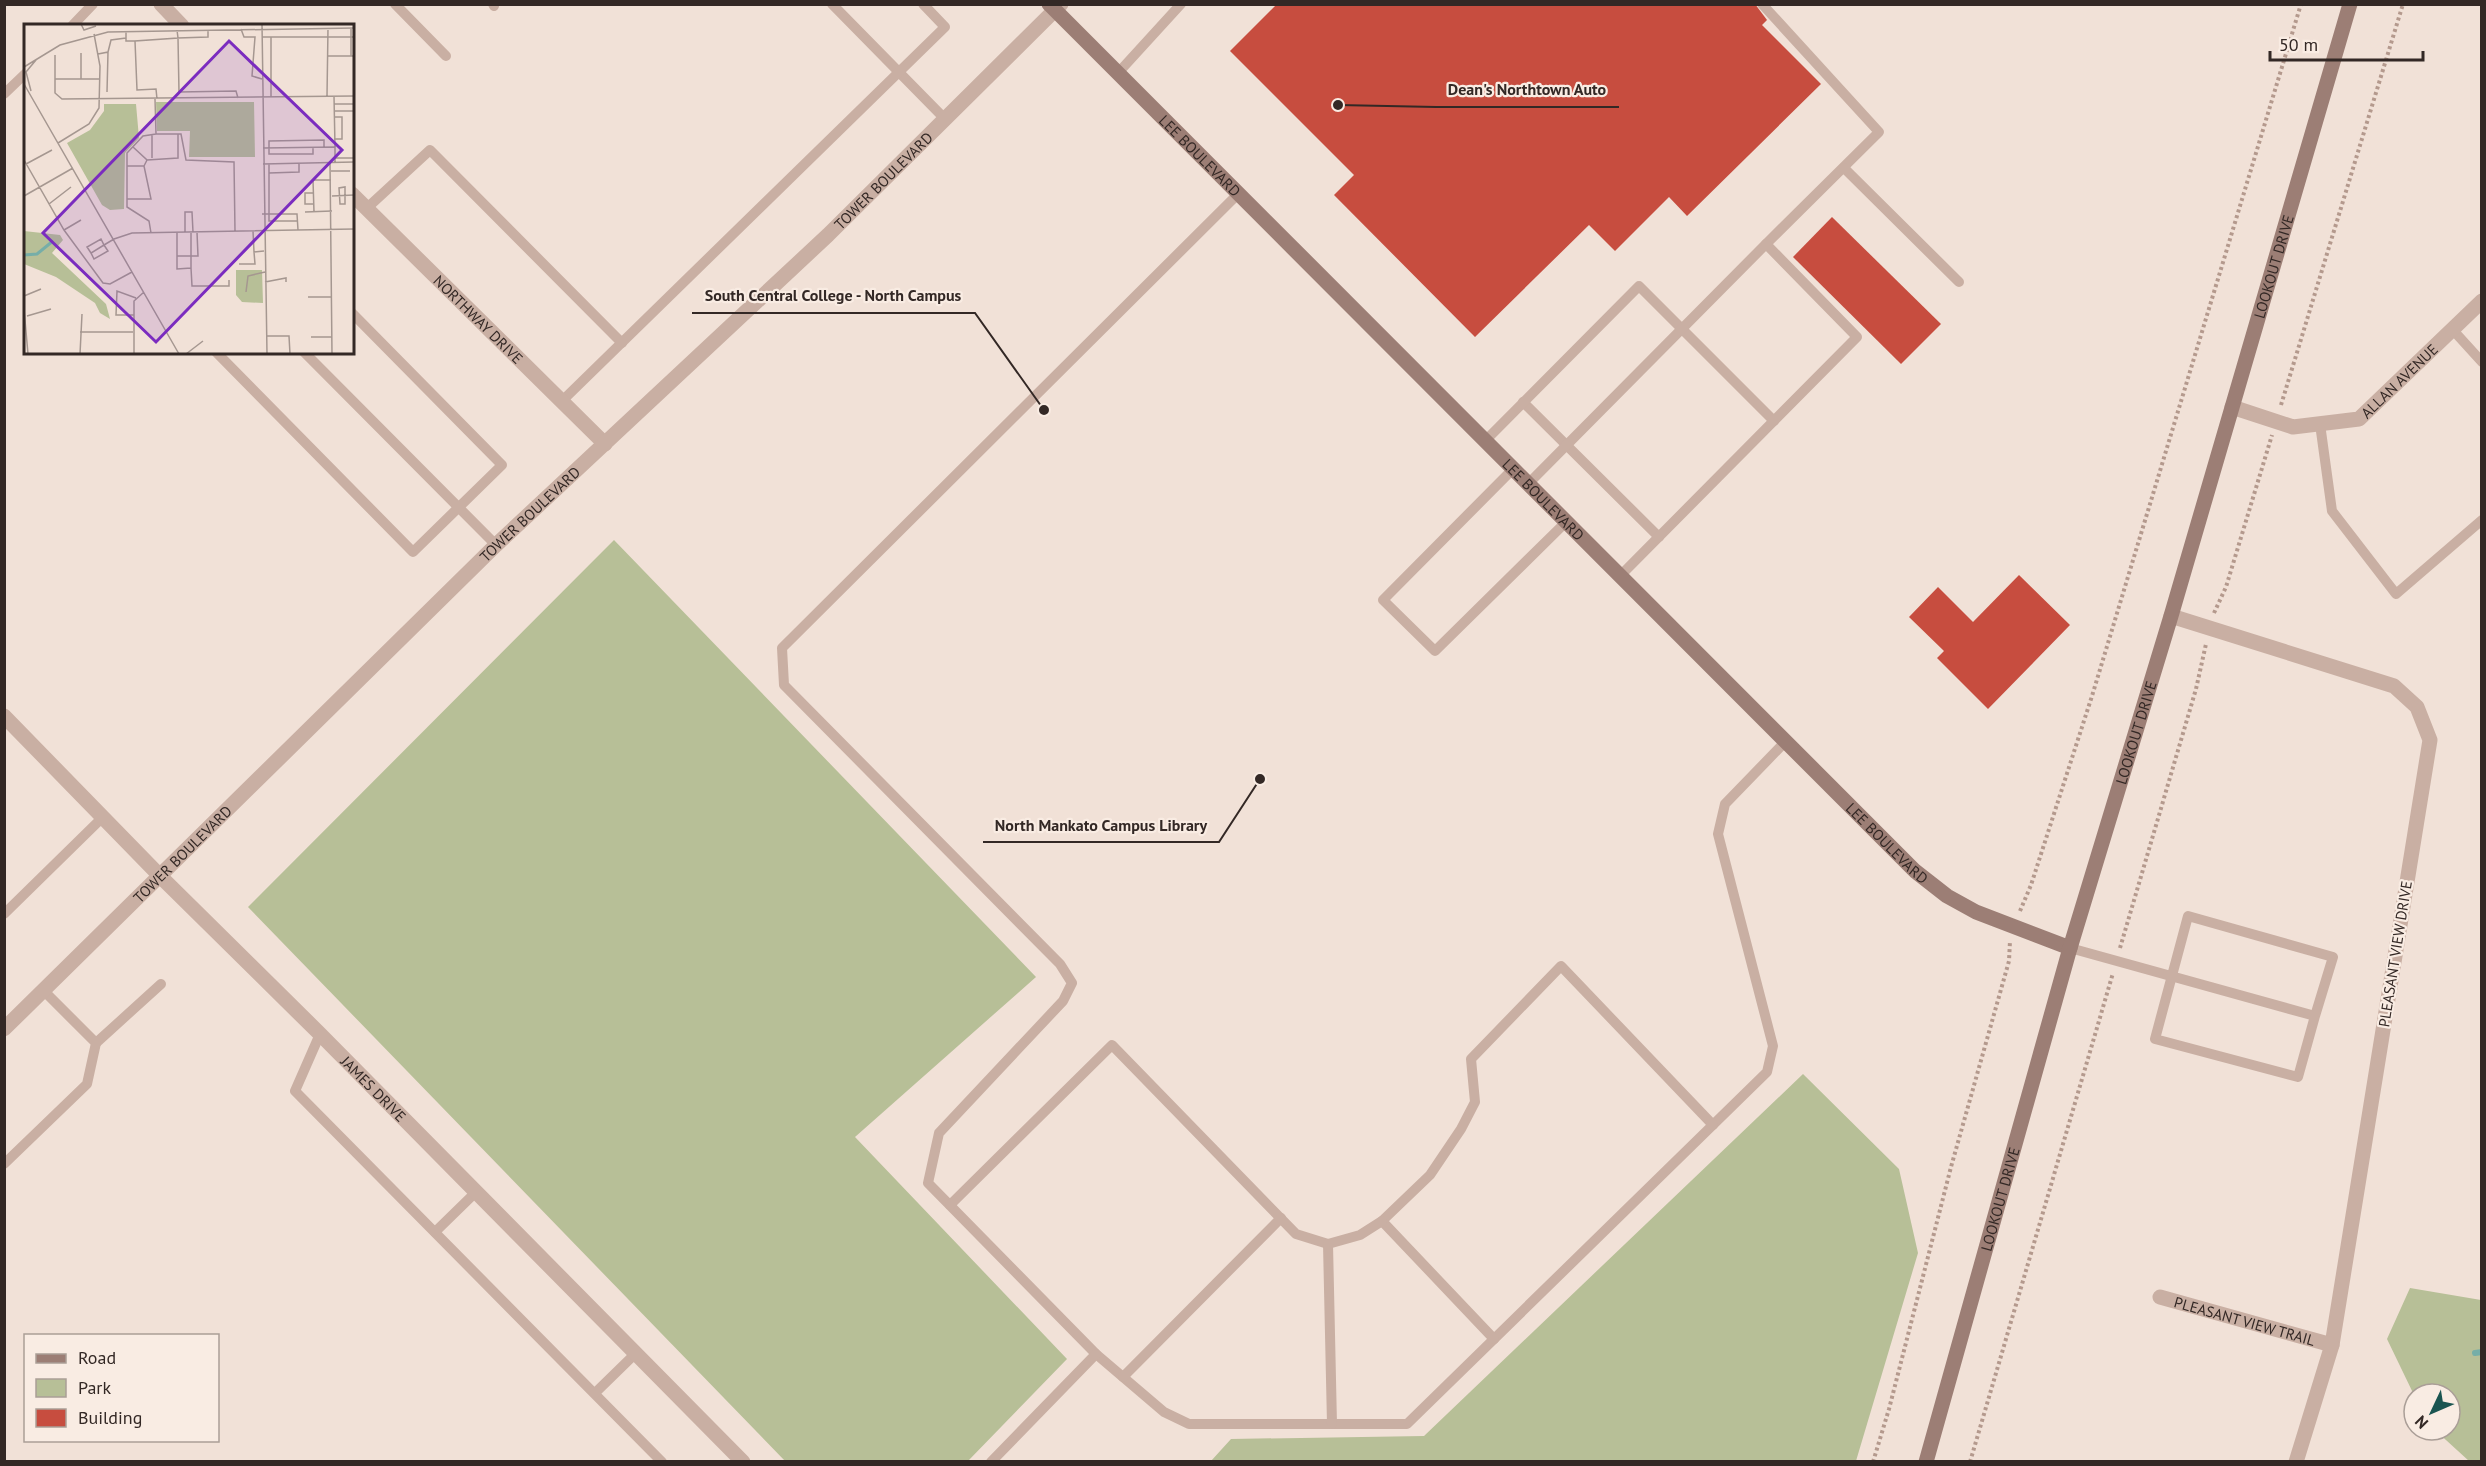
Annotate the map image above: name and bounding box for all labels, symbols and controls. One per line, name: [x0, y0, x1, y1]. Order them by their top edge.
inset map: [24, 24, 354, 354]
scale bar: [2270, 24, 2423, 62]
text: 50 m: [2279, 33, 2318, 56]
callout: Dean's Northtown Auto: [1436, 73, 1619, 107]
text: Dean's Northtown Auto: [1448, 79, 1607, 99]
street label: LEE BOULEVARD: [1155, 111, 1245, 200]
street label: TOWER BOULEVARD: [830, 127, 936, 233]
street label: LOOKOUT DRIVE: [2249, 212, 2297, 321]
street label: NORTHWAY DRIVE: [430, 271, 527, 367]
callout: South Central College - North Campus: [692, 279, 975, 313]
text: South Central College - North Campus: [705, 285, 962, 305]
street label: ALLAN AVENUE: [2356, 339, 2441, 422]
street label: LEE BOULEVARD: [1499, 454, 1589, 544]
street label: TOWER BOULEVARD: [475, 462, 584, 566]
street label: LOOKOUT DRIVE: [2111, 678, 2160, 787]
street label: LEE BOULEVARD: [1842, 798, 1932, 887]
street label: TOWER BOULEVARD: [129, 801, 236, 906]
callout: North Mankato Campus Library: [983, 808, 1219, 842]
text: North Mankato Campus Library: [995, 815, 1207, 835]
street label: PLEASANT VIEW DRIVE: [2374, 880, 2416, 1028]
street label: JAMES DRIVE: [337, 1051, 410, 1125]
street label: LOOKOUT DRIVE: [1976, 1145, 2023, 1253]
street label: PLEASANT VIEW TRAIL: [2172, 1292, 2318, 1349]
legend: [24, 1334, 219, 1442]
text: Road: [78, 1346, 116, 1369]
text: Park: [78, 1376, 111, 1399]
north arrow: [2402, 1382, 2462, 1442]
text: Building: [78, 1406, 142, 1429]
text: N: [2410, 1412, 2432, 1433]

